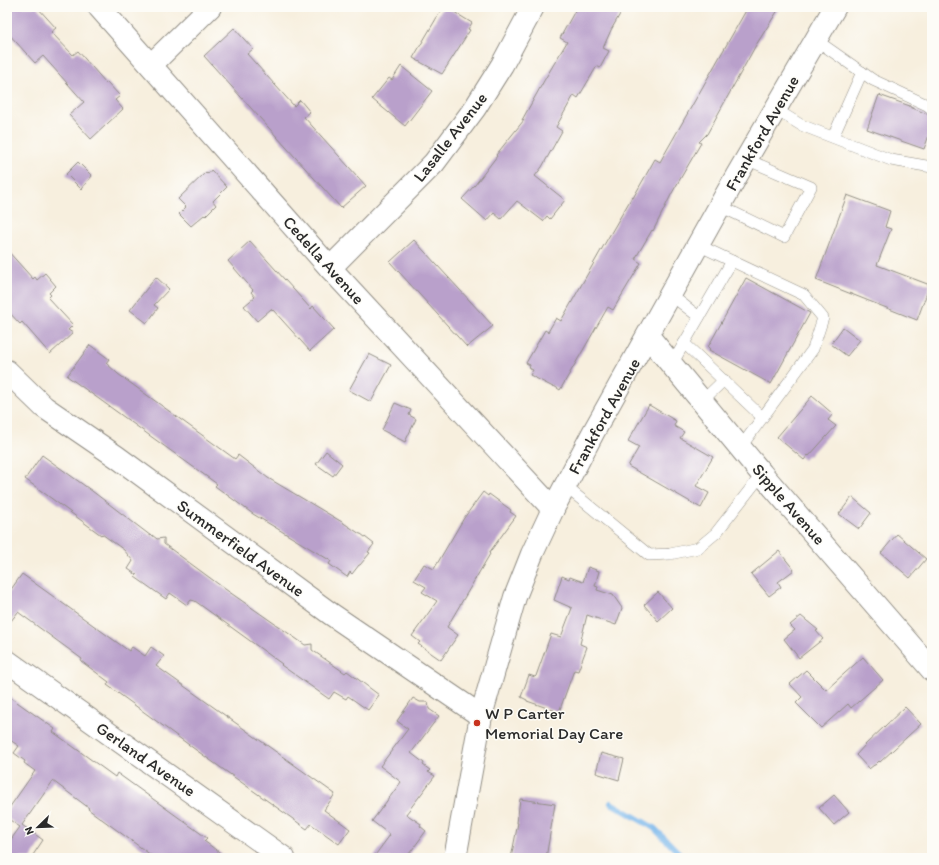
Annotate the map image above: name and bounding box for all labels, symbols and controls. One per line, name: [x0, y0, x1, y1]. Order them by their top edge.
street label: Frankford Avenue: [721, 72, 803, 194]
street label: Lasalle Avenue: [409, 88, 491, 186]
street label: Cedella Avenue: [279, 212, 369, 308]
street label: Frankford Avenue: [564, 354, 644, 478]
street label: Sipple Avenue: [748, 459, 830, 549]
street label: Summerfield Avenue: [173, 495, 309, 601]
place label: W P Carter Memorial Day Care: [485, 703, 623, 743]
street label: Gerland Avenue: [92, 717, 200, 801]
marker: W P Carter Memorial Day Care: [472, 718, 482, 728]
north arrow: [18, 807, 58, 847]
text: N: [22, 825, 37, 837]

